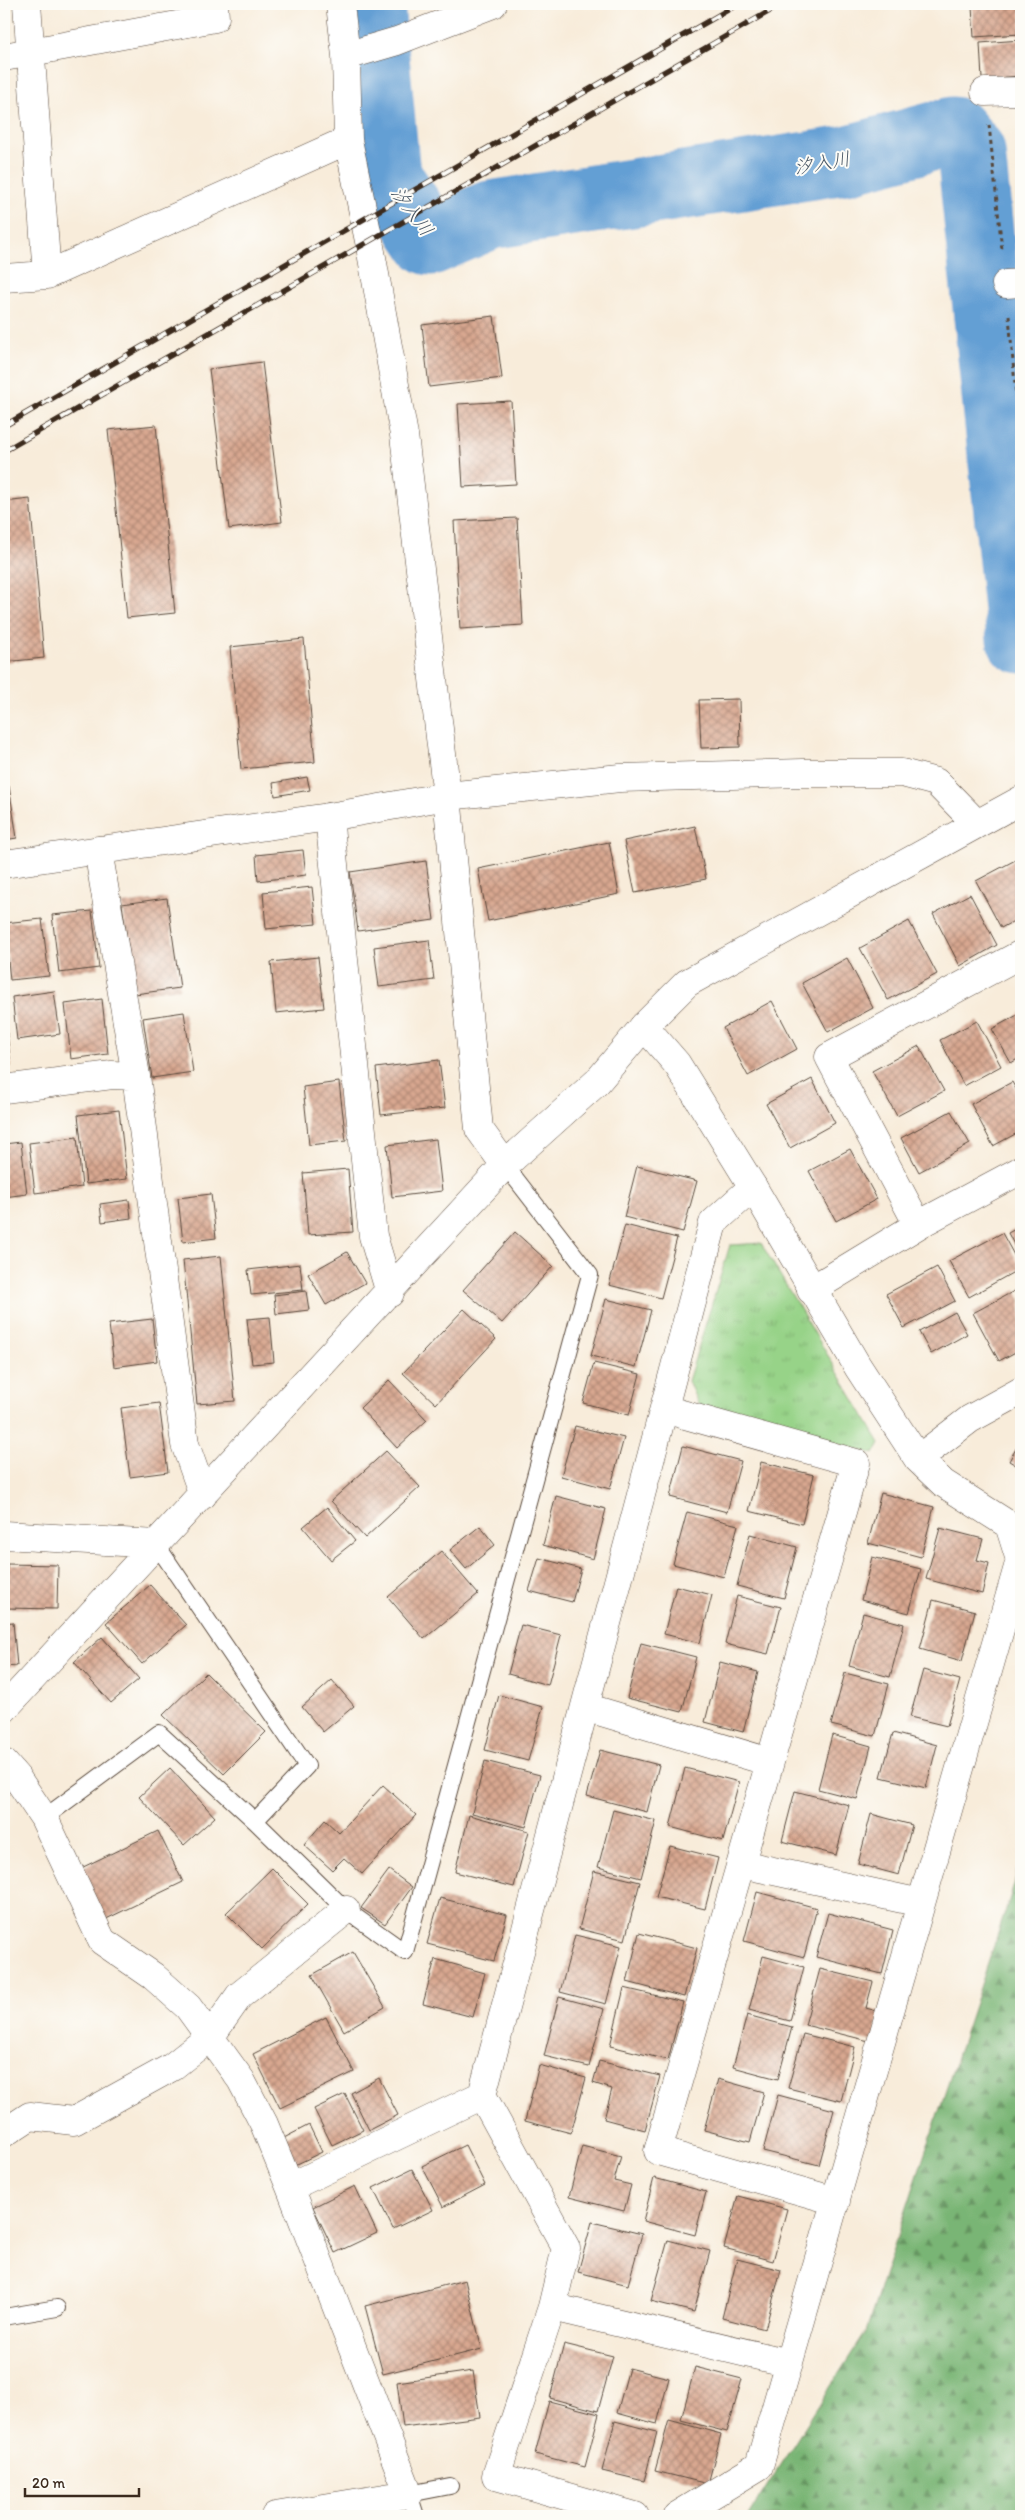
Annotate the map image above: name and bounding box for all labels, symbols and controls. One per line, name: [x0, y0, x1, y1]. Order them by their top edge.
water label: 汐入川: [792, 147, 852, 179]
water label: 汐入川: [386, 181, 438, 241]
scale bar: [25, 2465, 139, 2497]
text: 20 m: [32, 2474, 66, 2492]

